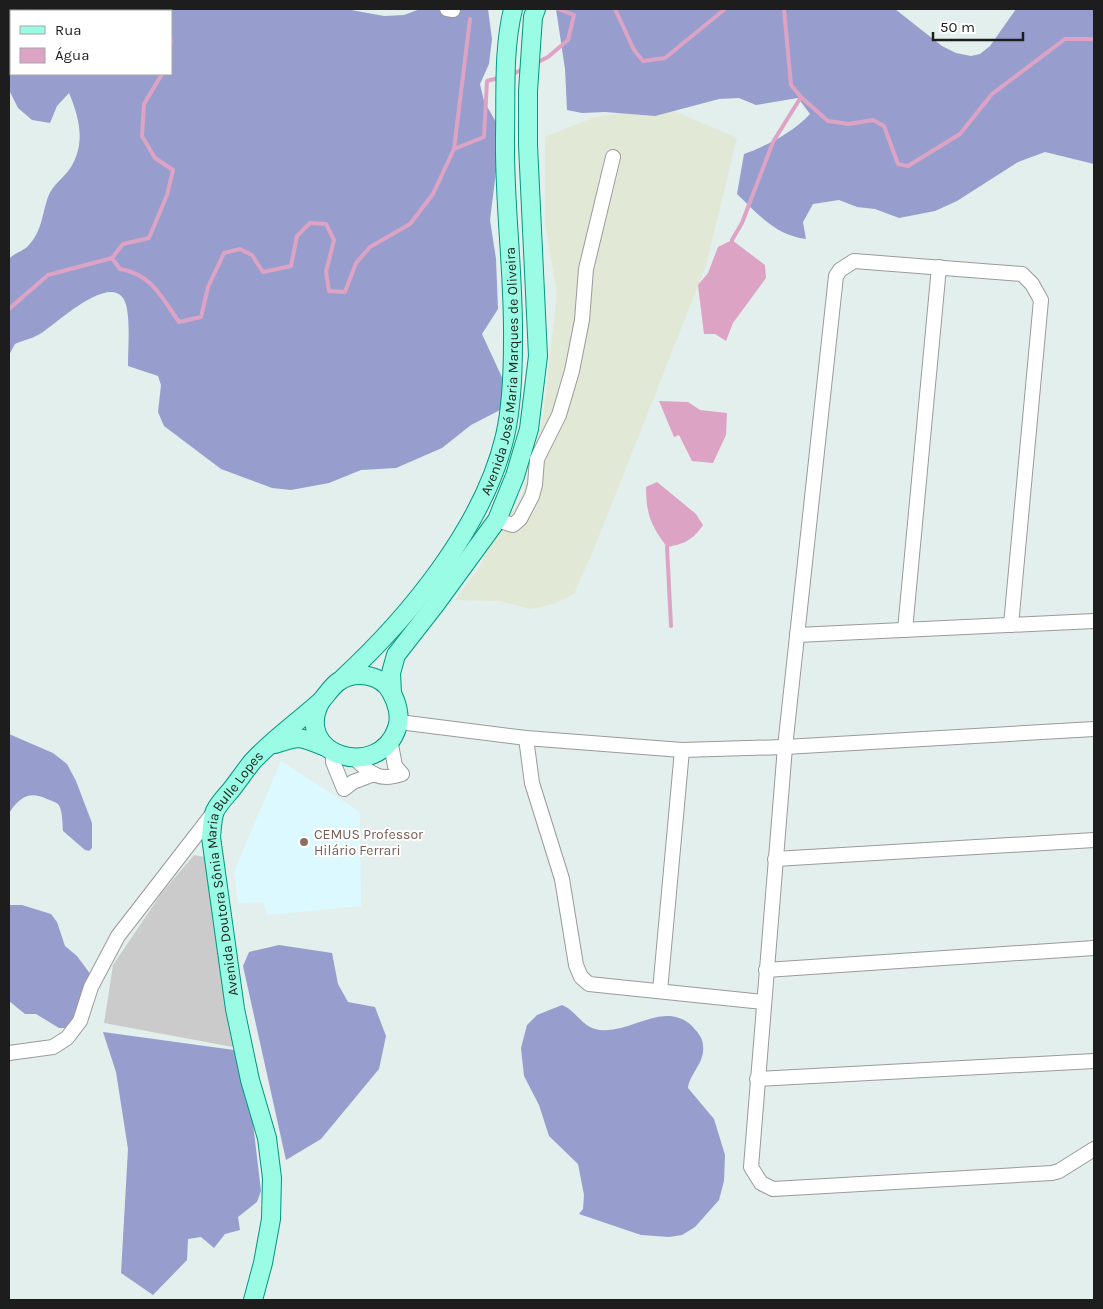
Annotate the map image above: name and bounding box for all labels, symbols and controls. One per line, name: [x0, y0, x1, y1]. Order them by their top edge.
legend: [10, 10, 172, 75]
scale bar: [933, 10, 1023, 42]
text: 50 m: [940, 18, 975, 36]
text: Rua: [55, 21, 82, 39]
text: Água: [55, 46, 89, 64]
street label: Avenida José Maria Marques de Oliveira: [477, 246, 522, 498]
street label: Avenida Doutora Sônia Maria Bulle Lopes: [203, 747, 267, 997]
place label: CEMUS Professor Hilário Ferrari: [314, 826, 424, 859]
marker: CEMUS Professor Hilário Ferrari: [298, 836, 310, 848]

